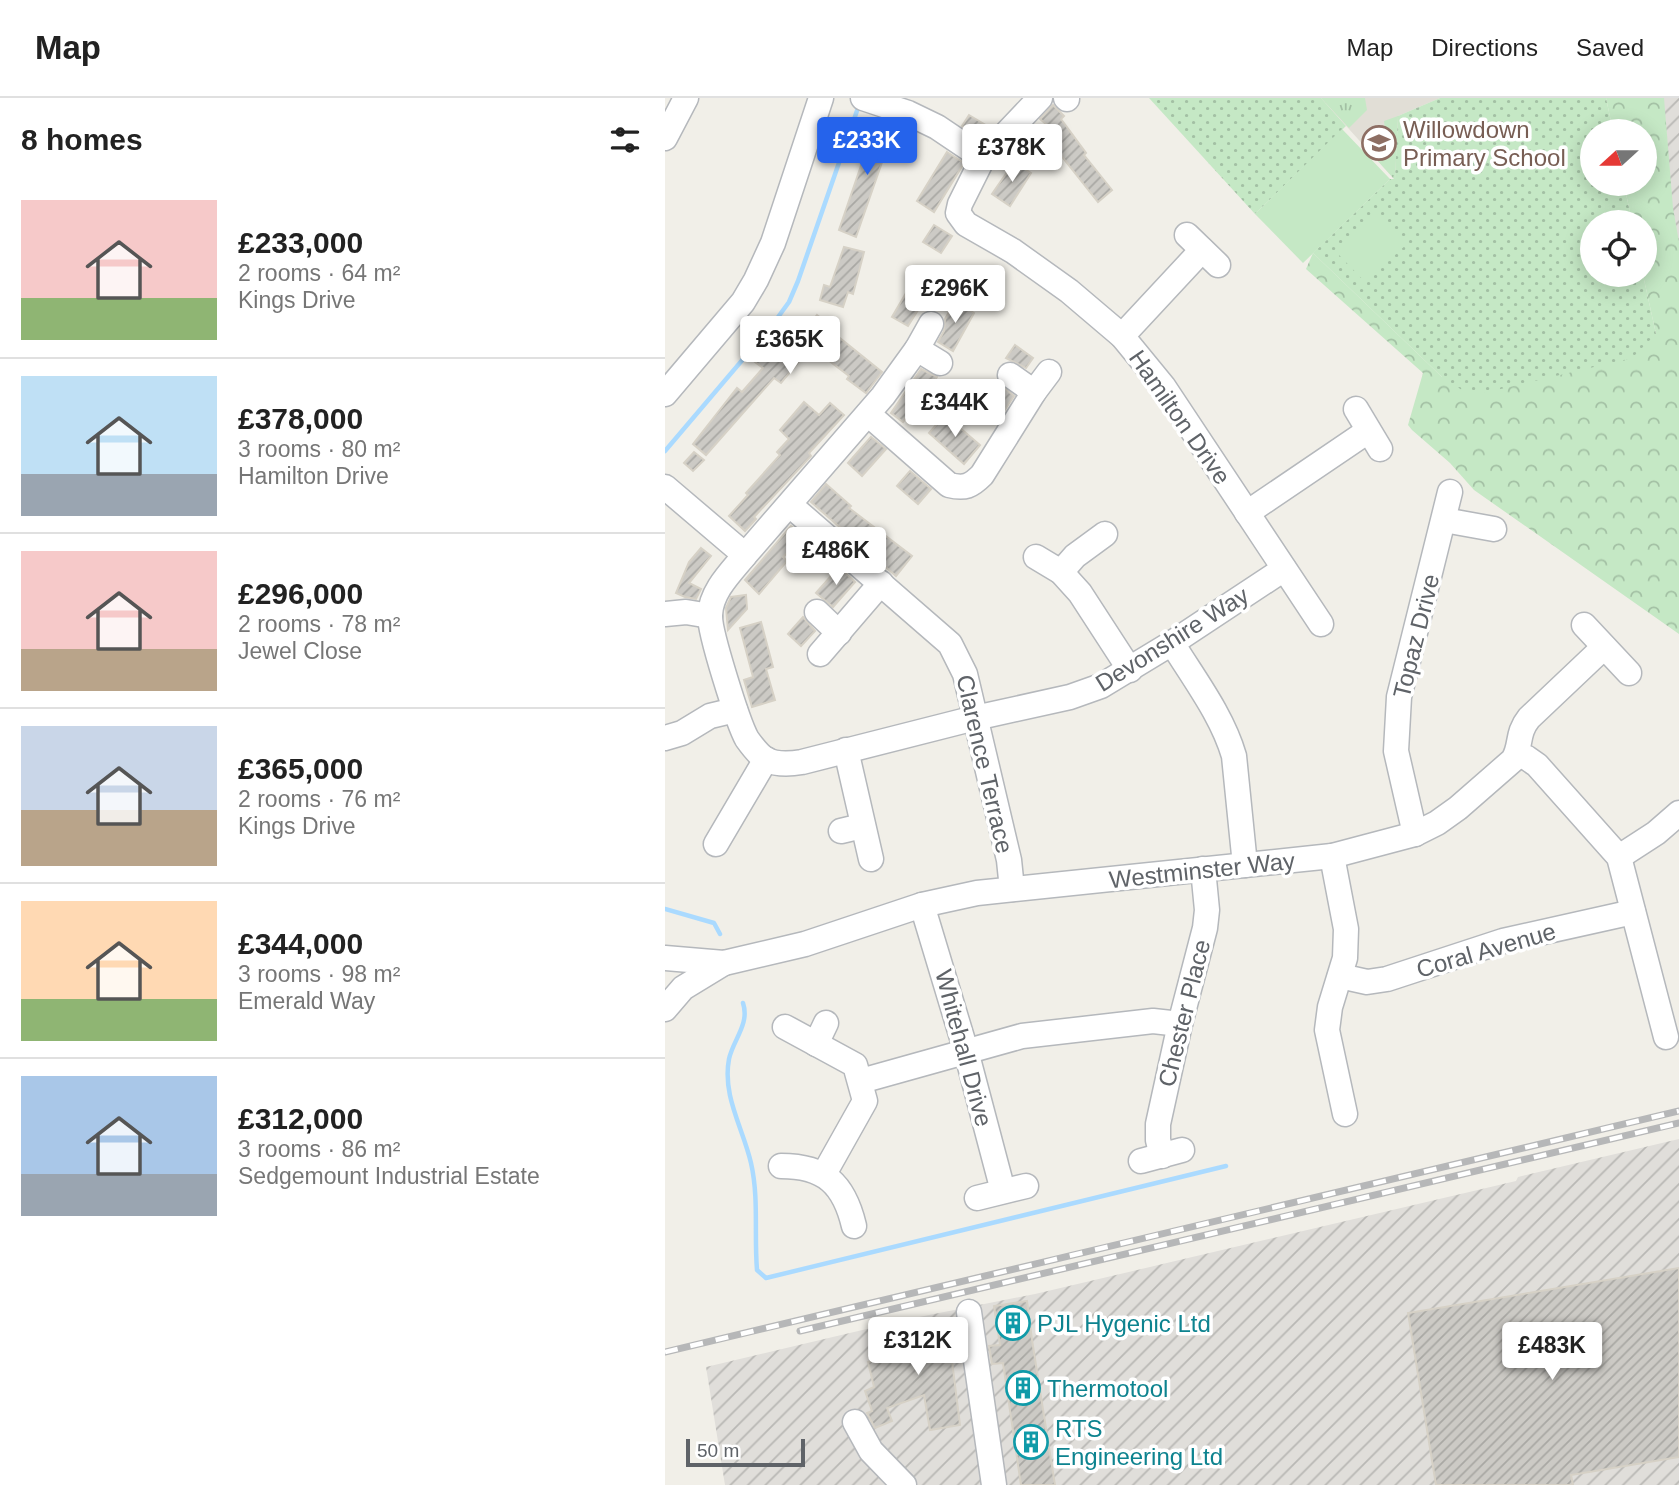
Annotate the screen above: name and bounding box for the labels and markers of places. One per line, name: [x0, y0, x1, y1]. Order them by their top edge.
place label: Willowdown Primary School: [1403, 116, 1566, 171]
pin: £233K: [818, 118, 916, 177]
school or university icon: Willowdown Primary School: [1360, 124, 1398, 162]
pin: £378K: [963, 125, 1061, 184]
pin: £296K: [906, 266, 1004, 325]
pin: £365K: [741, 316, 839, 376]
pin: £344K: [906, 380, 1004, 439]
pin: £486K: [787, 528, 885, 587]
building icon: PJL Hygenic Ltd: [994, 1304, 1032, 1342]
place label: PJL Hygenic Ltd: [1037, 1310, 1211, 1337]
pin: £312K: [869, 1318, 967, 1377]
pin: £483K: [1503, 1322, 1601, 1382]
building icon: Thermotool: [1004, 1369, 1042, 1407]
place label: Thermotool: [1047, 1375, 1168, 1402]
place label: RTS Engineering Ltd: [1055, 1415, 1223, 1470]
building icon: RTS Engineering Ltd: [1012, 1423, 1050, 1461]

